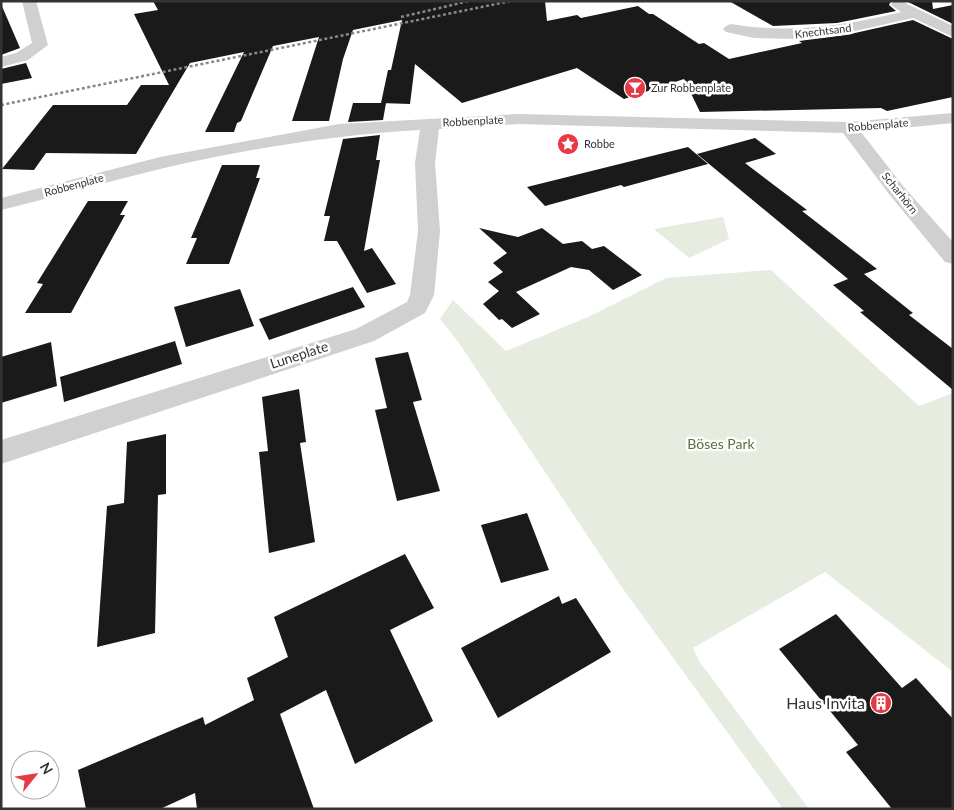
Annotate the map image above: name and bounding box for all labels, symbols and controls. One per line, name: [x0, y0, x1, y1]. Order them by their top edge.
street label: Knechtsand: [794, 21, 852, 40]
bar icon: Zur Robbenplate: [623, 76, 647, 100]
place label: Zur Robbenplate: [651, 81, 731, 94]
street label: Robbenplate: [442, 112, 504, 129]
street label: Robbenplate: [847, 115, 909, 134]
place icon: Robbe: [556, 132, 580, 156]
place label: Robbe: [584, 137, 615, 150]
street label: Scharhörn: [880, 169, 921, 216]
street label: Robbenplate: [43, 170, 105, 199]
street label: Luneplate: [268, 337, 330, 372]
park label: Böses Park: [687, 435, 756, 452]
building icon: Haus Invita: [869, 691, 893, 715]
place label: Haus Invita: [786, 693, 865, 712]
north arrow: [10, 750, 60, 800]
text: N: [37, 759, 57, 777]

